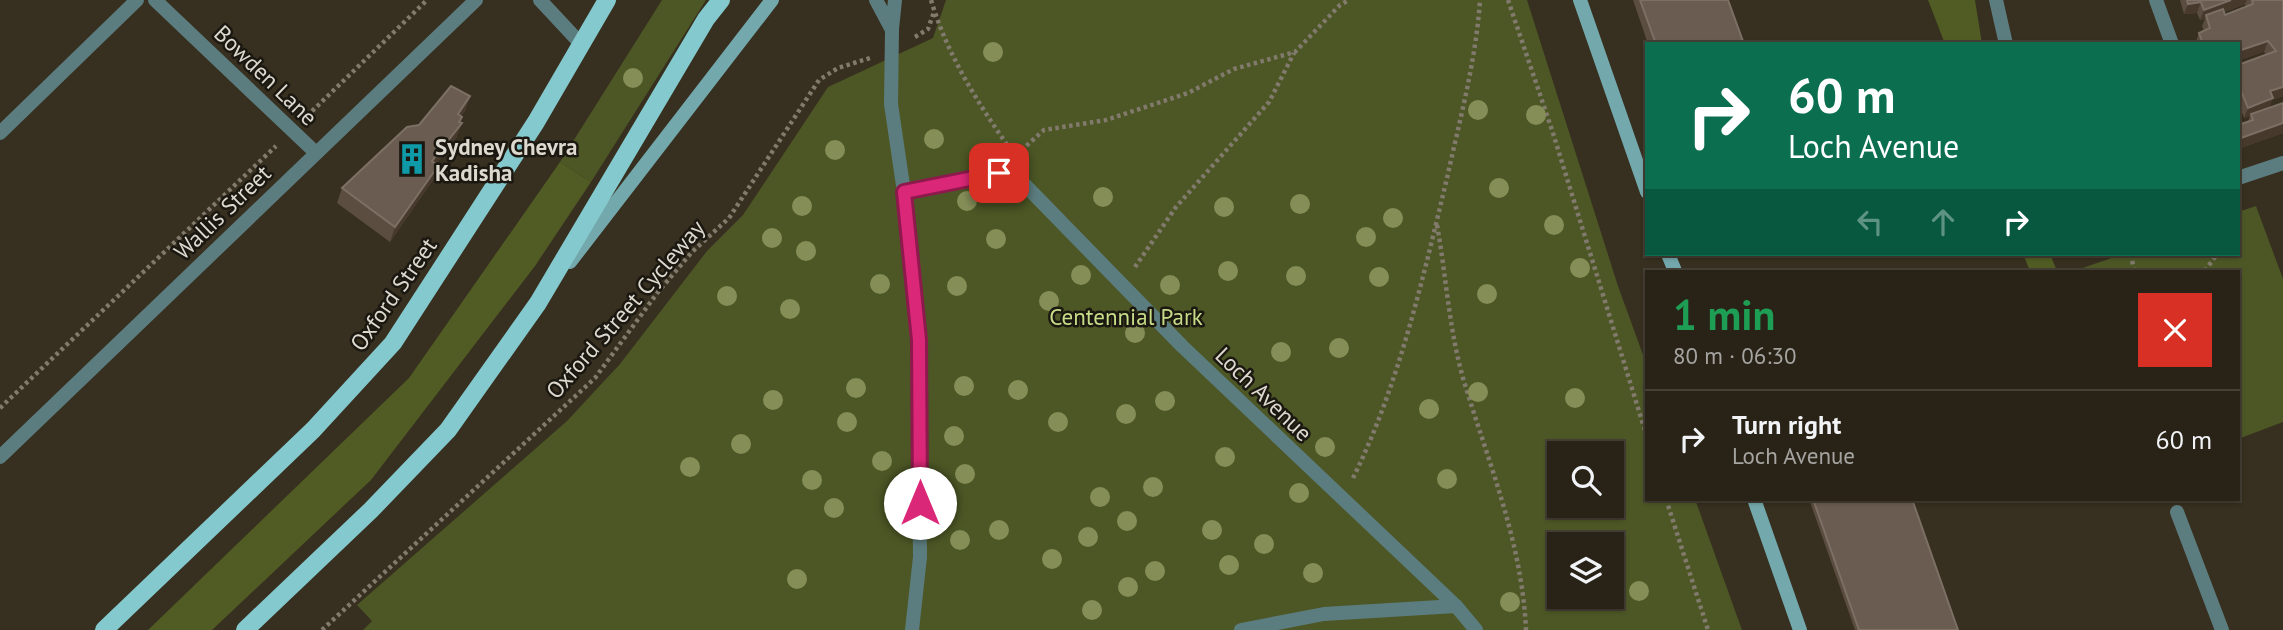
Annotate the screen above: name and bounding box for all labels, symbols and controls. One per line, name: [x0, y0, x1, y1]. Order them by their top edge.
street label: Bowden Lane: [208, 19, 324, 131]
text: 60 m: [1788, 63, 1895, 127]
icon: right: [1673, 70, 1764, 161]
text: Loch Avenue: [1788, 125, 1959, 167]
place label: Sydney Chevra Kadisha: [435, 132, 577, 187]
building icon: Sydney Chevra Kadisha: [395, 142, 429, 176]
pin: [969, 143, 1029, 203]
icon: arrive: [980, 154, 1018, 192]
street label: Wallis Street: [167, 158, 277, 265]
icon: left: [1851, 203, 1889, 241]
icon: ahead: [1924, 203, 1962, 241]
icon: right: [1997, 203, 2035, 241]
street label: Oxford Street Cycleway: [539, 213, 711, 404]
street label: Oxford Street: [343, 232, 443, 356]
text: 1 min: [1673, 287, 1775, 342]
button: close: [2138, 293, 2212, 367]
park label: Centennial Park: [1049, 302, 1203, 331]
street label: Loch Avenue: [1210, 341, 1318, 447]
text: 80 m · 06:30: [1673, 341, 1797, 370]
text: Turn right: [1732, 408, 1841, 441]
icon: right: [1673, 420, 1711, 458]
text: 60 m: [2156, 423, 2212, 456]
map controls: [1547, 441, 1624, 609]
button: search: [1547, 441, 1624, 518]
text: Loch Avenue: [1732, 441, 1855, 470]
position arrow: [883, 466, 957, 540]
button: layers: [1547, 532, 1624, 609]

